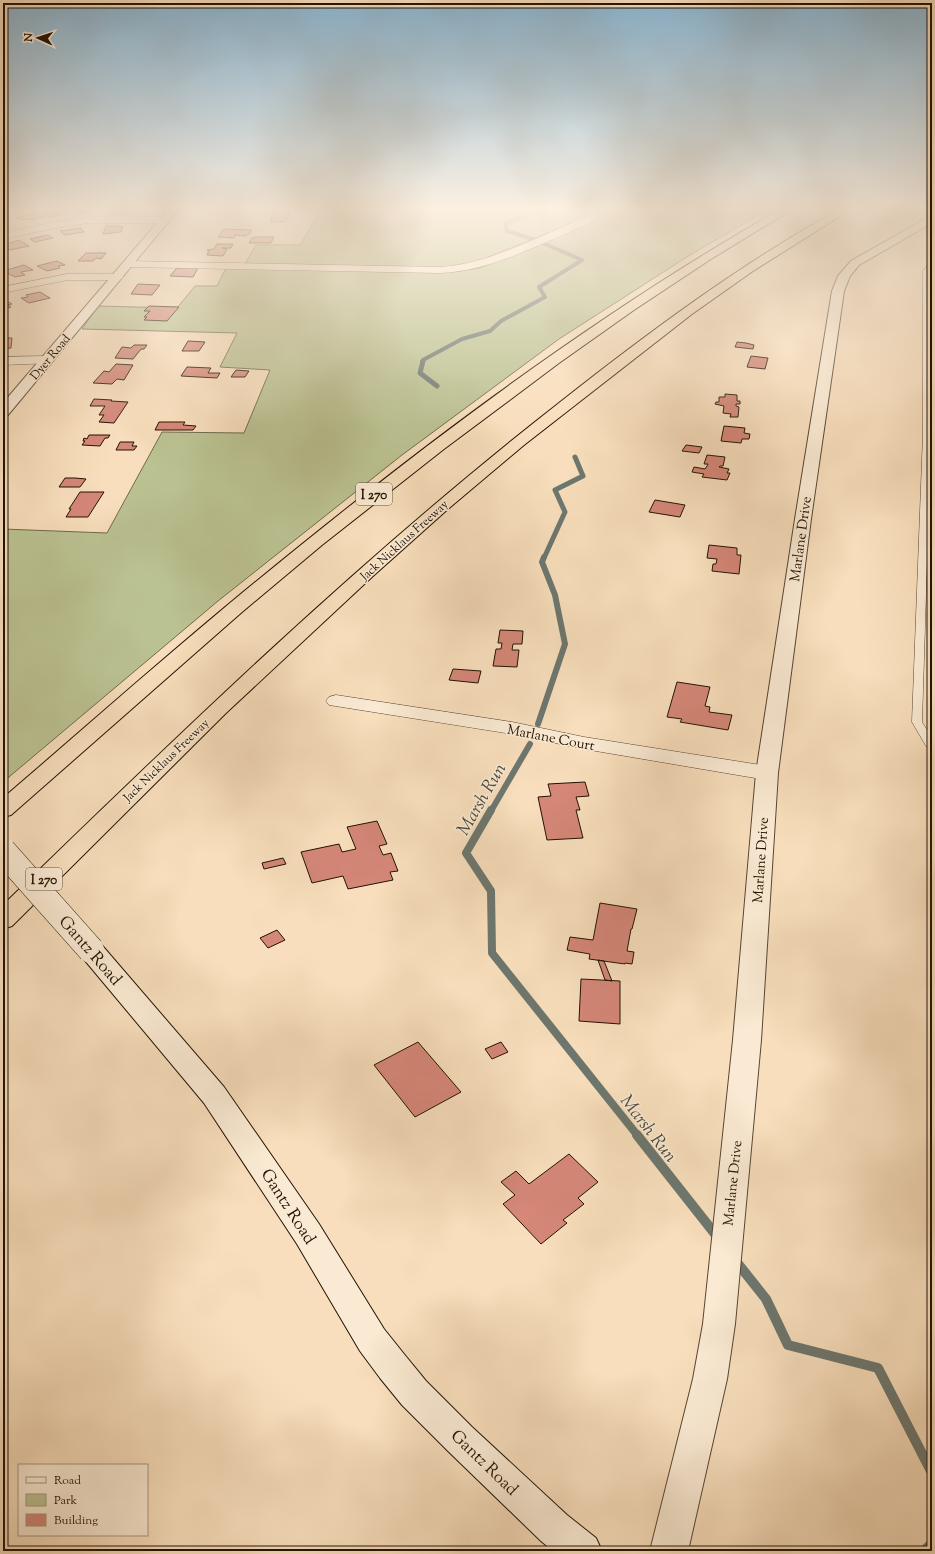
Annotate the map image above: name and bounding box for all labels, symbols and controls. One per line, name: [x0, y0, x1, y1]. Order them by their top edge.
north arrow: [18, 18, 58, 58]
text: N: [21, 33, 37, 43]
street label: Dyer Road: [26, 331, 75, 384]
road number: I 270: [356, 483, 392, 505]
street label: Marlane Drive: [786, 495, 818, 583]
street label: Jack Nicklaus Freeway: [356, 496, 453, 586]
street label: Jack Nicklaus Freeway: [119, 715, 214, 807]
street label: Marlane Court: [505, 721, 596, 757]
water label: Marsh Run: [452, 759, 514, 841]
street label: Marlane Drive: [749, 817, 775, 904]
road number: I 270: [26, 868, 62, 890]
street label: Gantz Road: [52, 911, 127, 992]
water label: Marsh Run: [613, 1090, 683, 1169]
street label: Marlane Drive: [720, 1139, 748, 1227]
street label: Gantz Road: [254, 1165, 321, 1250]
street label: Gantz Road: [444, 1425, 523, 1502]
legend: [18, 1464, 148, 1536]
text: Road: [54, 1472, 81, 1490]
text: Park: [54, 1492, 77, 1510]
text: Building: [54, 1512, 98, 1530]

